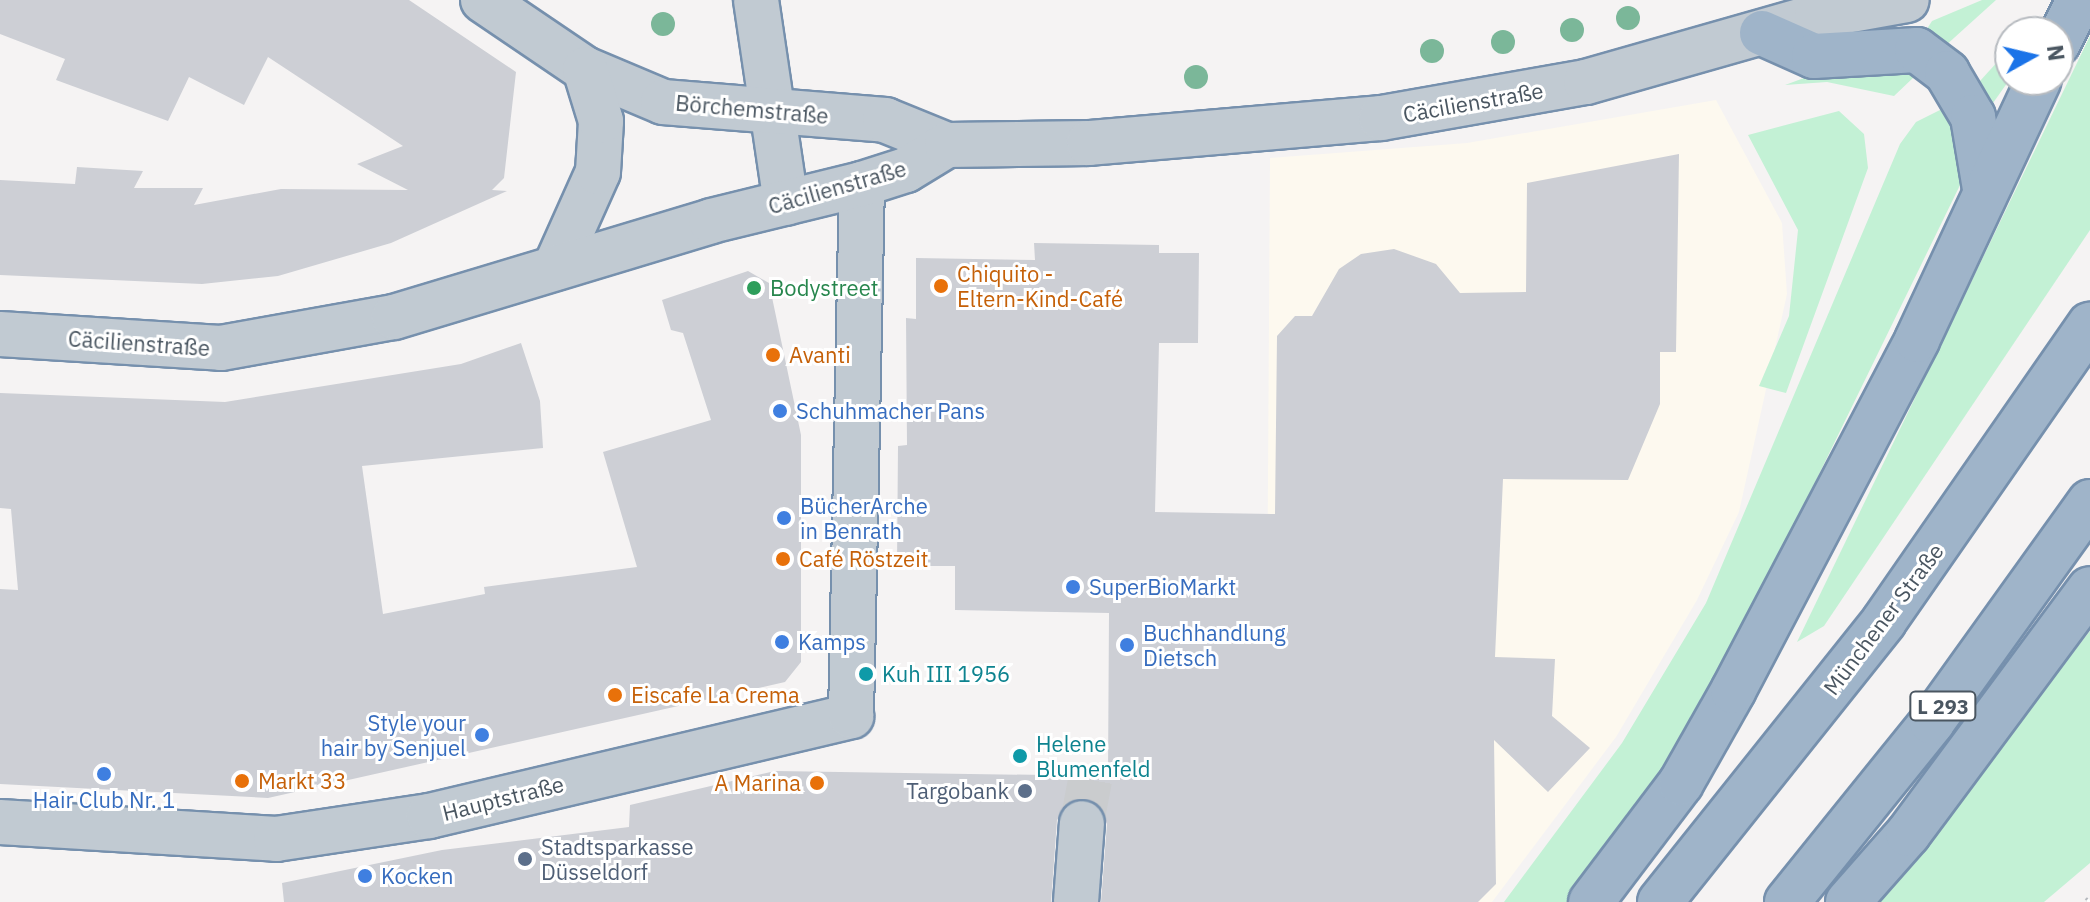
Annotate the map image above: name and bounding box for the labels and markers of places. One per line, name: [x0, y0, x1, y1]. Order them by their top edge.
place label: Chiquito - Eltern-Kind-Café: [957, 260, 1123, 312]
place label: Bodystreet: [770, 275, 878, 301]
marker: Chiquito - Eltern-Kind-Café: [932, 277, 950, 295]
marker: Bodystreet: [745, 279, 763, 297]
place label: Avanti: [789, 342, 851, 368]
marker: Avanti: [764, 346, 782, 364]
place label: Schuhmacher Pans: [796, 398, 985, 424]
marker: Schuhmacher Pans: [771, 402, 789, 420]
place label: BücherArche in Benrath: [800, 492, 928, 544]
marker: BücherArche in Benrath: [775, 509, 793, 527]
place label: Café Röstzeit: [799, 546, 928, 572]
marker: Café Röstzeit: [774, 550, 792, 568]
place label: SuperBioMarkt: [1089, 574, 1236, 600]
marker: SuperBioMarkt: [1064, 578, 1082, 596]
place label: Buchhandlung Dietsch: [1143, 619, 1286, 670]
place label: Kamps: [798, 629, 866, 655]
marker: Kamps: [773, 633, 791, 651]
marker: Buchhandlung Dietsch: [1118, 636, 1136, 654]
place label: Kuh III 1956: [882, 661, 1010, 687]
marker: Kuh III 1956: [857, 665, 875, 683]
place label: Eiscafe La Crema: [631, 682, 800, 708]
marker: Eiscafe La Crema: [606, 686, 624, 704]
place label: Style your hair by Senjuel: [321, 709, 466, 760]
marker: Style your hair by Senjuel: [473, 726, 491, 744]
place label: Helene Blumenfeld: [1036, 730, 1150, 782]
marker: Helene Blumenfeld: [1011, 747, 1029, 765]
marker: Hair Club Nr. 1: [95, 765, 113, 783]
place label: Markt 33: [258, 768, 346, 794]
place label: A Marina: [714, 770, 801, 796]
marker: Markt 33: [233, 772, 251, 790]
marker: A Marina: [808, 774, 826, 792]
place label: Targobank: [906, 778, 1009, 804]
marker: Targobank: [1016, 782, 1034, 800]
place label: Hair Club Nr. 1: [33, 787, 175, 813]
place label: Stadtsparkasse Düsseldorf: [541, 833, 694, 884]
marker: Stadtsparkasse Düsseldorf: [516, 850, 534, 868]
place label: Kocken: [381, 863, 454, 889]
marker: Kocken: [356, 867, 374, 885]

